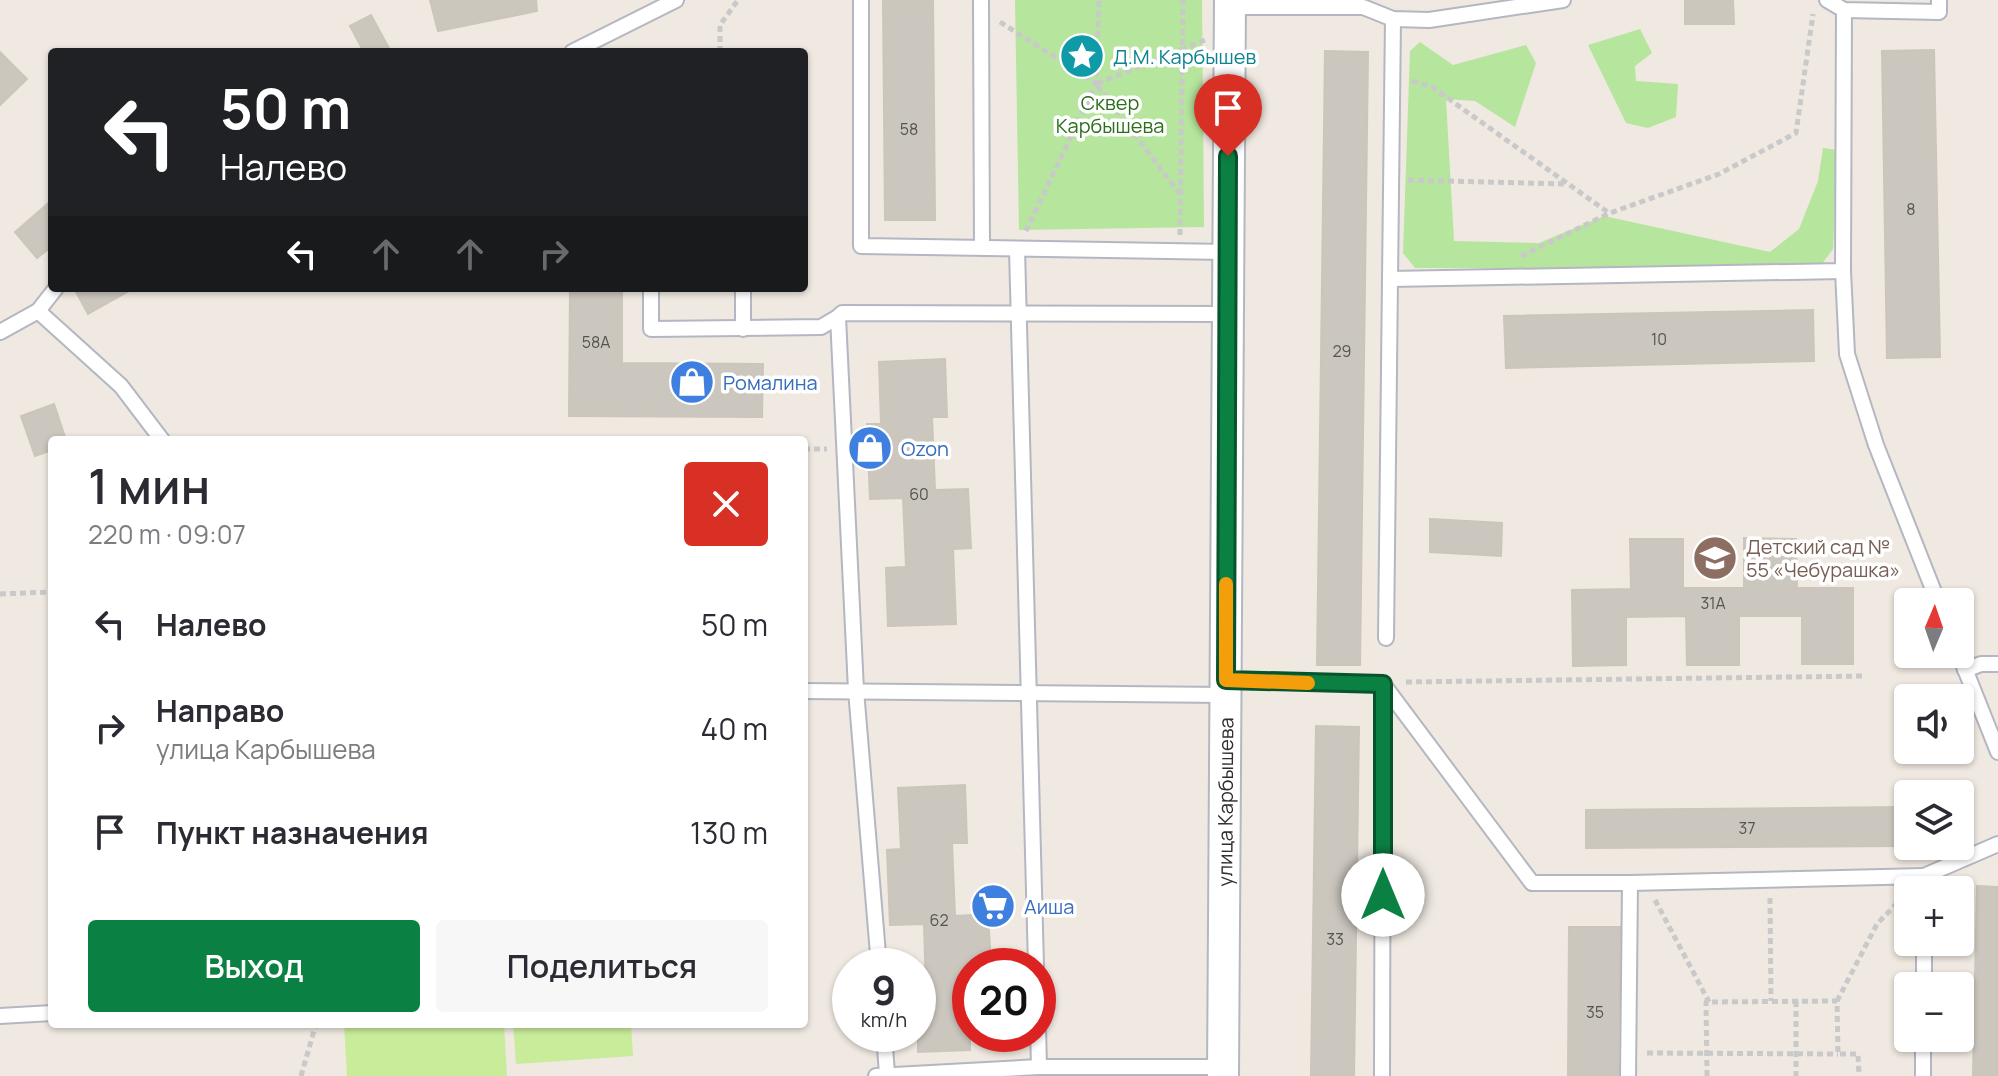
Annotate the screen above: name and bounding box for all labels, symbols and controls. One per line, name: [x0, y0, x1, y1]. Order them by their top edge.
place icon: Д.М. Карбышев: [1058, 32, 1106, 80]
place label: Д.М. Карбышев: [1113, 43, 1256, 70]
text: 50 m: [220, 69, 351, 146]
pin: [1194, 74, 1262, 156]
icon: left: [88, 80, 192, 184]
icon: arrive: [1206, 86, 1250, 130]
park label: Сквер Карбышева: [1056, 89, 1164, 139]
house number: 58: [900, 118, 918, 140]
text: Налево: [220, 142, 347, 191]
house number: 8: [1906, 198, 1916, 220]
icon: left: [280, 232, 324, 276]
icon: ahead: [364, 232, 408, 276]
icon: ahead: [448, 232, 492, 276]
icon: right: [532, 232, 576, 276]
house number: 10: [1651, 328, 1667, 350]
house number: 58А: [582, 331, 610, 353]
house number: 29: [1332, 340, 1352, 362]
shop icon: Ромалина: [668, 358, 716, 406]
place label: Ромалина: [723, 369, 818, 396]
shop icon: Ozon: [846, 424, 894, 472]
place label: Ozon: [901, 435, 949, 462]
text: 1 мин: [88, 453, 210, 518]
button: close: [684, 462, 768, 546]
house number: 60: [909, 483, 929, 505]
text: 220 m · 09:07: [88, 516, 246, 552]
place label: Детский сад № 55 «Чебурашка»: [1746, 533, 1900, 583]
school or university icon: Детский сад № 55 «Чебурашка»: [1691, 534, 1739, 582]
north arrow: [1894, 588, 1974, 668]
map controls: [1894, 588, 1974, 1052]
house number: 31А: [1700, 592, 1726, 614]
icon: left: [88, 602, 132, 646]
text: Налево: [156, 604, 266, 645]
text: 50 m: [701, 604, 768, 645]
button: sound: [1894, 684, 1974, 764]
text: Направо: [156, 690, 284, 731]
icon: right: [88, 706, 132, 750]
text: 40 m: [701, 708, 768, 749]
street label: улица Карбышева: [1211, 717, 1239, 887]
text: улица Карбышева: [156, 731, 376, 767]
button: layers: [1894, 780, 1974, 860]
icon: arrive: [88, 810, 132, 854]
text: Пункт назначения: [156, 812, 429, 853]
text: 130 m: [690, 812, 768, 853]
house number: 37: [1739, 817, 1755, 839]
position arrow: [1341, 853, 1425, 937]
button: +: [1894, 876, 1974, 956]
supermarket icon: Аиша: [969, 882, 1017, 930]
place label: Аиша: [1024, 893, 1074, 920]
house number: 62: [929, 909, 949, 931]
button: Выход: [88, 920, 420, 1012]
button: Поделиться: [436, 920, 768, 1012]
house number: 33: [1326, 928, 1344, 950]
speed limit sign: 20: [952, 948, 1056, 1052]
text: 9: [872, 962, 896, 1017]
button: −: [1894, 972, 1974, 1052]
house number: 35: [1586, 1001, 1604, 1023]
text: km/h: [861, 1006, 907, 1033]

